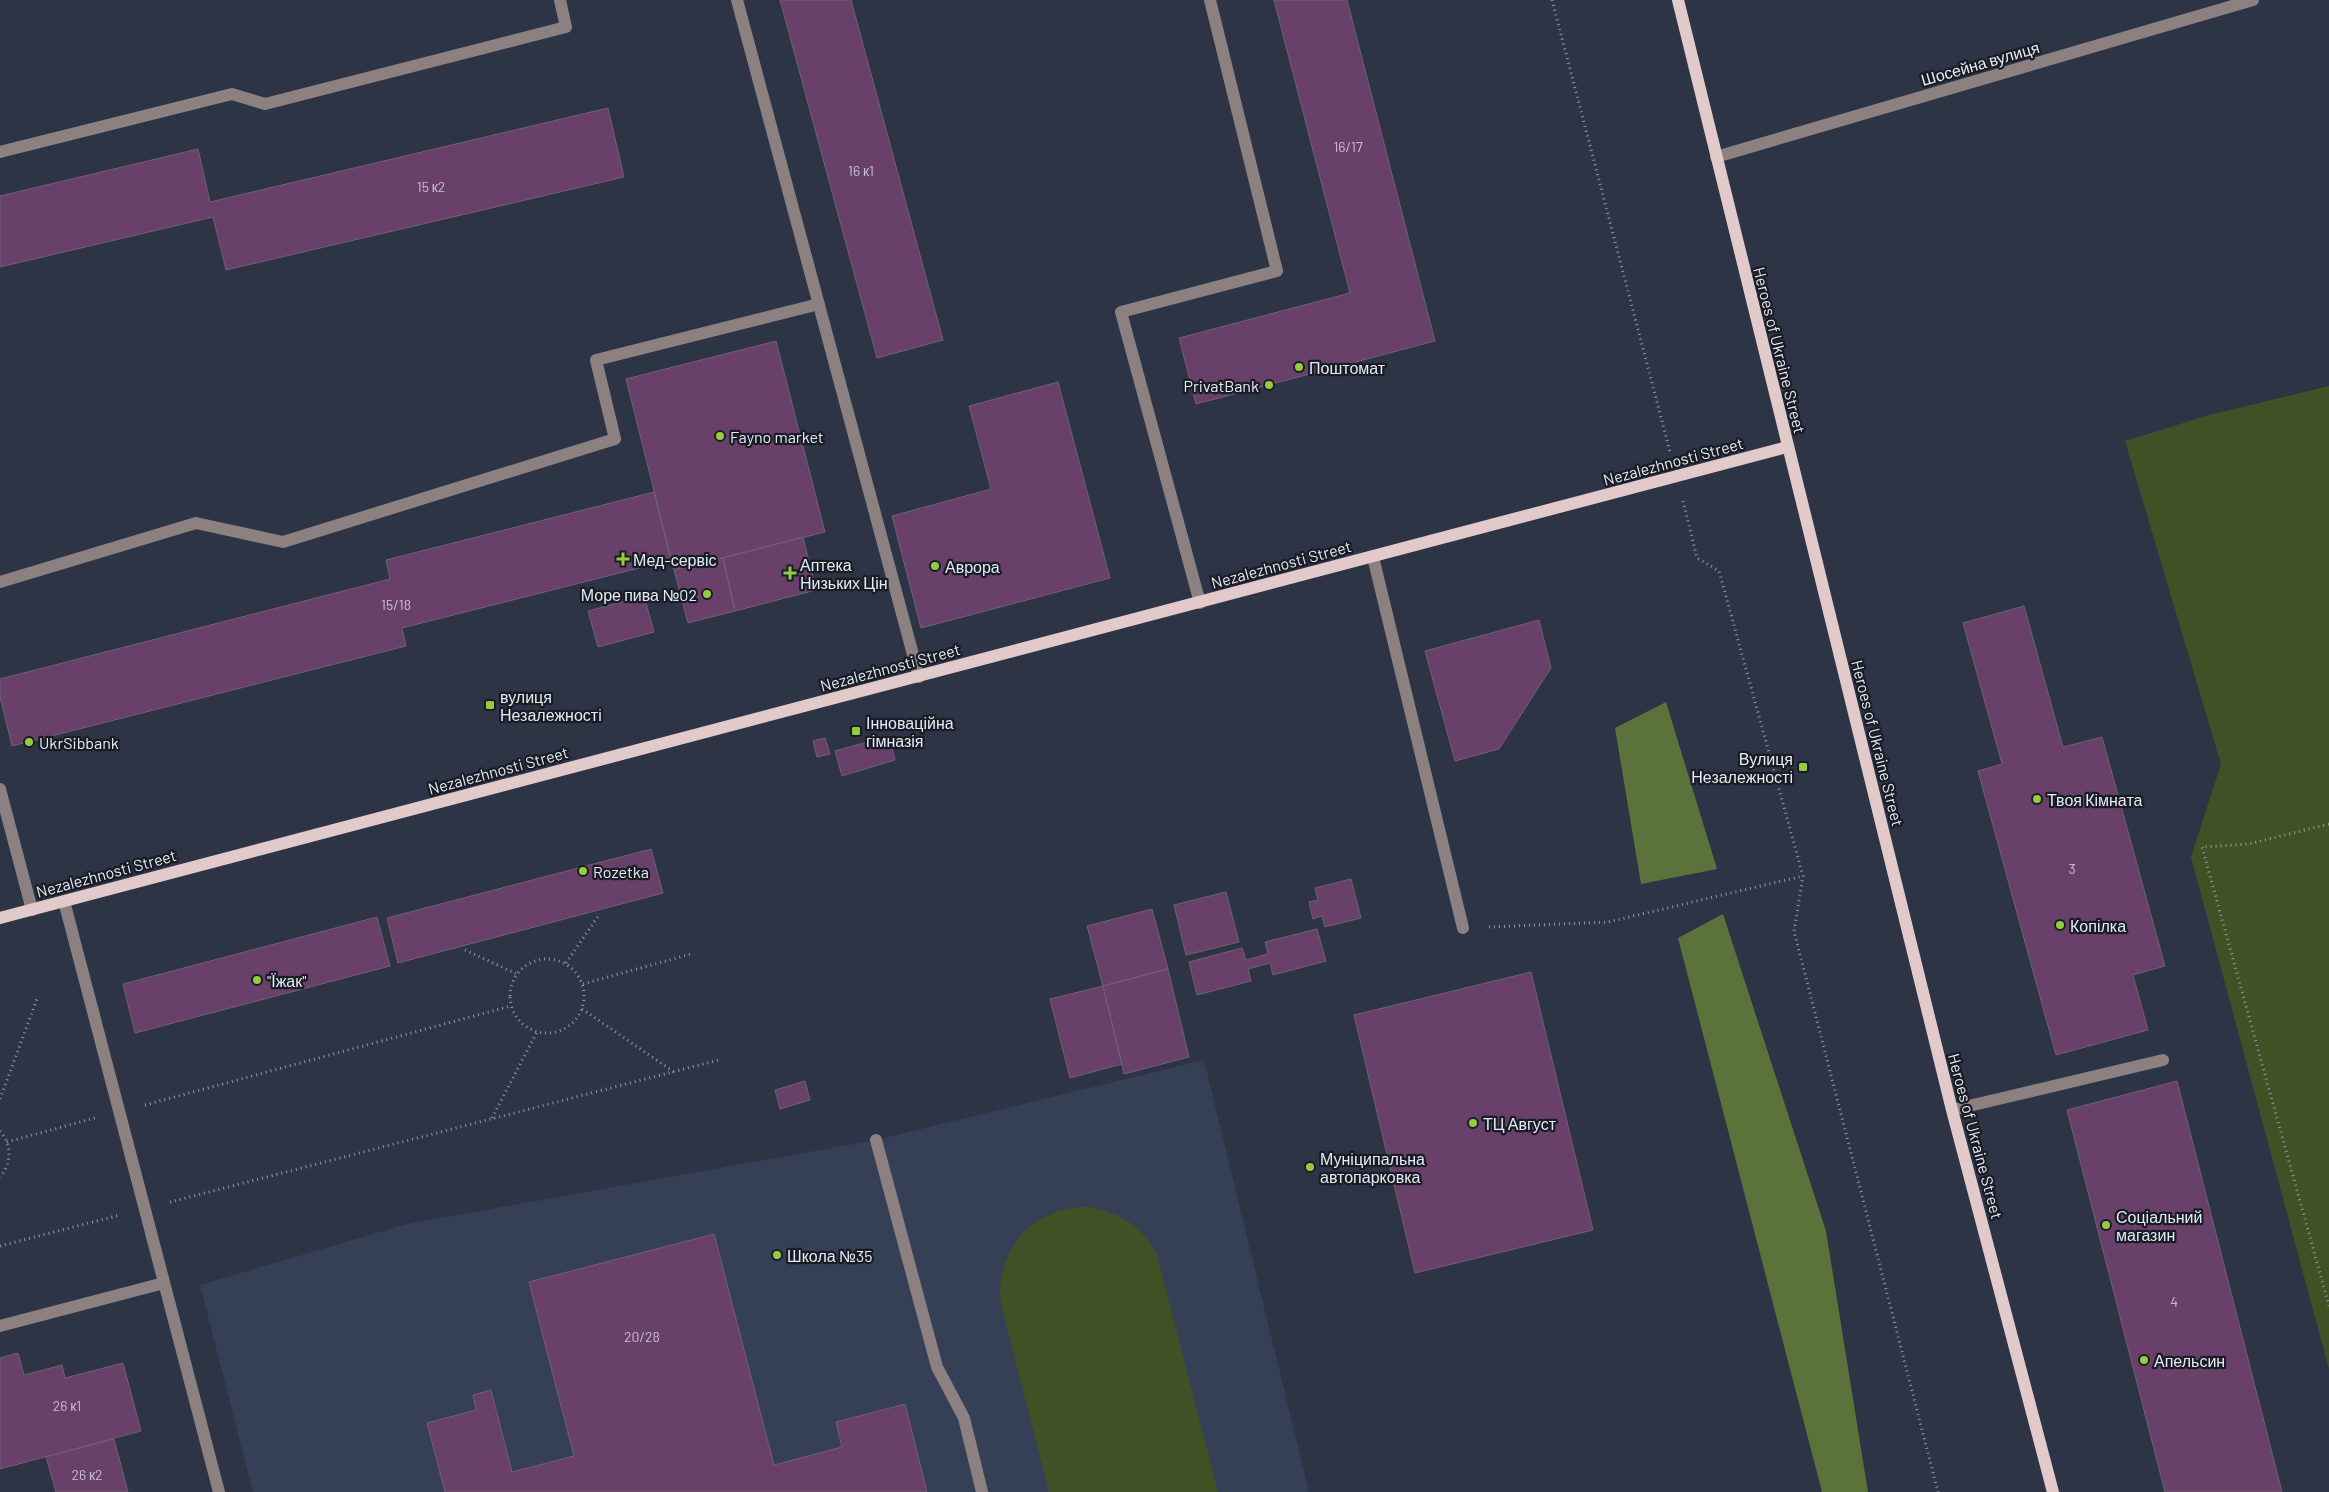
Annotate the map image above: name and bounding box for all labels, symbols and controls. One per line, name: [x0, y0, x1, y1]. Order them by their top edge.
street label: Шосейна вулиця: [1919, 37, 2041, 89]
house number: 16/17: [1333, 138, 1363, 155]
house number: 16 к1: [848, 162, 874, 179]
house number: 15 к2: [417, 178, 445, 195]
street label: Heroes of Ukraine Street: [1750, 265, 1810, 435]
place label: Поштомат: [1309, 358, 1386, 377]
marker: Поштомат: [1293, 361, 1305, 373]
place label: PrivatBank: [1184, 376, 1259, 395]
marker: PrivatBank: [1263, 379, 1275, 391]
place label: Fayno market: [730, 427, 824, 446]
marker: Fayno market: [714, 430, 726, 442]
street label: Nezalezhnosti Street: [1601, 433, 1745, 489]
street label: Nezalezhnosti Street: [1209, 536, 1353, 592]
place label: Мед-сервіс: [633, 550, 717, 569]
marker: Мед-сервіс: [617, 553, 629, 565]
place label: Аптека Низьких Цін: [800, 555, 888, 592]
place label: Аврора: [945, 557, 1000, 576]
marker: Аврора: [929, 560, 941, 572]
marker: Аптека Низьких Цін: [784, 567, 796, 579]
place label: Море пива №02: [581, 585, 697, 604]
marker: Море пива №02: [701, 588, 713, 600]
house number: 15/18: [381, 596, 411, 613]
street label: Nezalezhnosti Street: [818, 639, 962, 695]
street label: Heroes of Ukraine Street: [1848, 658, 1908, 828]
place label: вулиця Незалежності: [500, 687, 602, 724]
marker: вулиця Незалежності: [484, 699, 496, 711]
place label: Інноваційна гімназія: [866, 713, 954, 750]
marker: Інноваційна гімназія: [850, 725, 862, 737]
place label: UkrSibbank: [39, 733, 119, 752]
marker: UkrSibbank: [23, 736, 35, 748]
street label: Nezalezhnosti Street: [426, 742, 570, 798]
place label: Вулиця Незалежності: [1691, 749, 1793, 786]
marker: Вулиця Незалежності: [1797, 761, 1809, 773]
place label: Твоя Кімната: [2047, 790, 2143, 809]
marker: Твоя Кімната: [2031, 793, 2043, 805]
street label: Nezalezhnosti Street: [34, 845, 178, 901]
house number: 3: [2068, 860, 2076, 877]
place label: Rozetka: [593, 862, 649, 881]
marker: Rozetka: [577, 865, 589, 877]
place label: Копілка: [2070, 916, 2126, 935]
marker: Копілка: [2054, 919, 2066, 931]
place label: "Їжак": [267, 971, 306, 990]
marker: "Їжак": [251, 974, 263, 986]
street label: Heroes of Ukraine Street: [1945, 1051, 2007, 1221]
place label: ТЦ Август: [1483, 1114, 1557, 1133]
marker: ТЦ Август: [1467, 1117, 1479, 1129]
place label: Муніципальна автопарковка: [1320, 1149, 1425, 1186]
marker: Муніципальна автопарковка: [1304, 1161, 1316, 1173]
place label: Соціальний магазин: [2116, 1207, 2202, 1244]
marker: Соціальний магазин: [2100, 1219, 2112, 1231]
place label: Школа №35: [787, 1246, 872, 1265]
marker: Школа №35: [771, 1249, 783, 1261]
house number: 4: [2170, 1293, 2178, 1310]
house number: 20/28: [624, 1328, 660, 1345]
place label: Апельсин: [2154, 1351, 2225, 1370]
marker: Апельсин: [2138, 1354, 2150, 1366]
house number: 26 к1: [53, 1397, 81, 1414]
house number: 26 к2: [71, 1466, 103, 1483]

